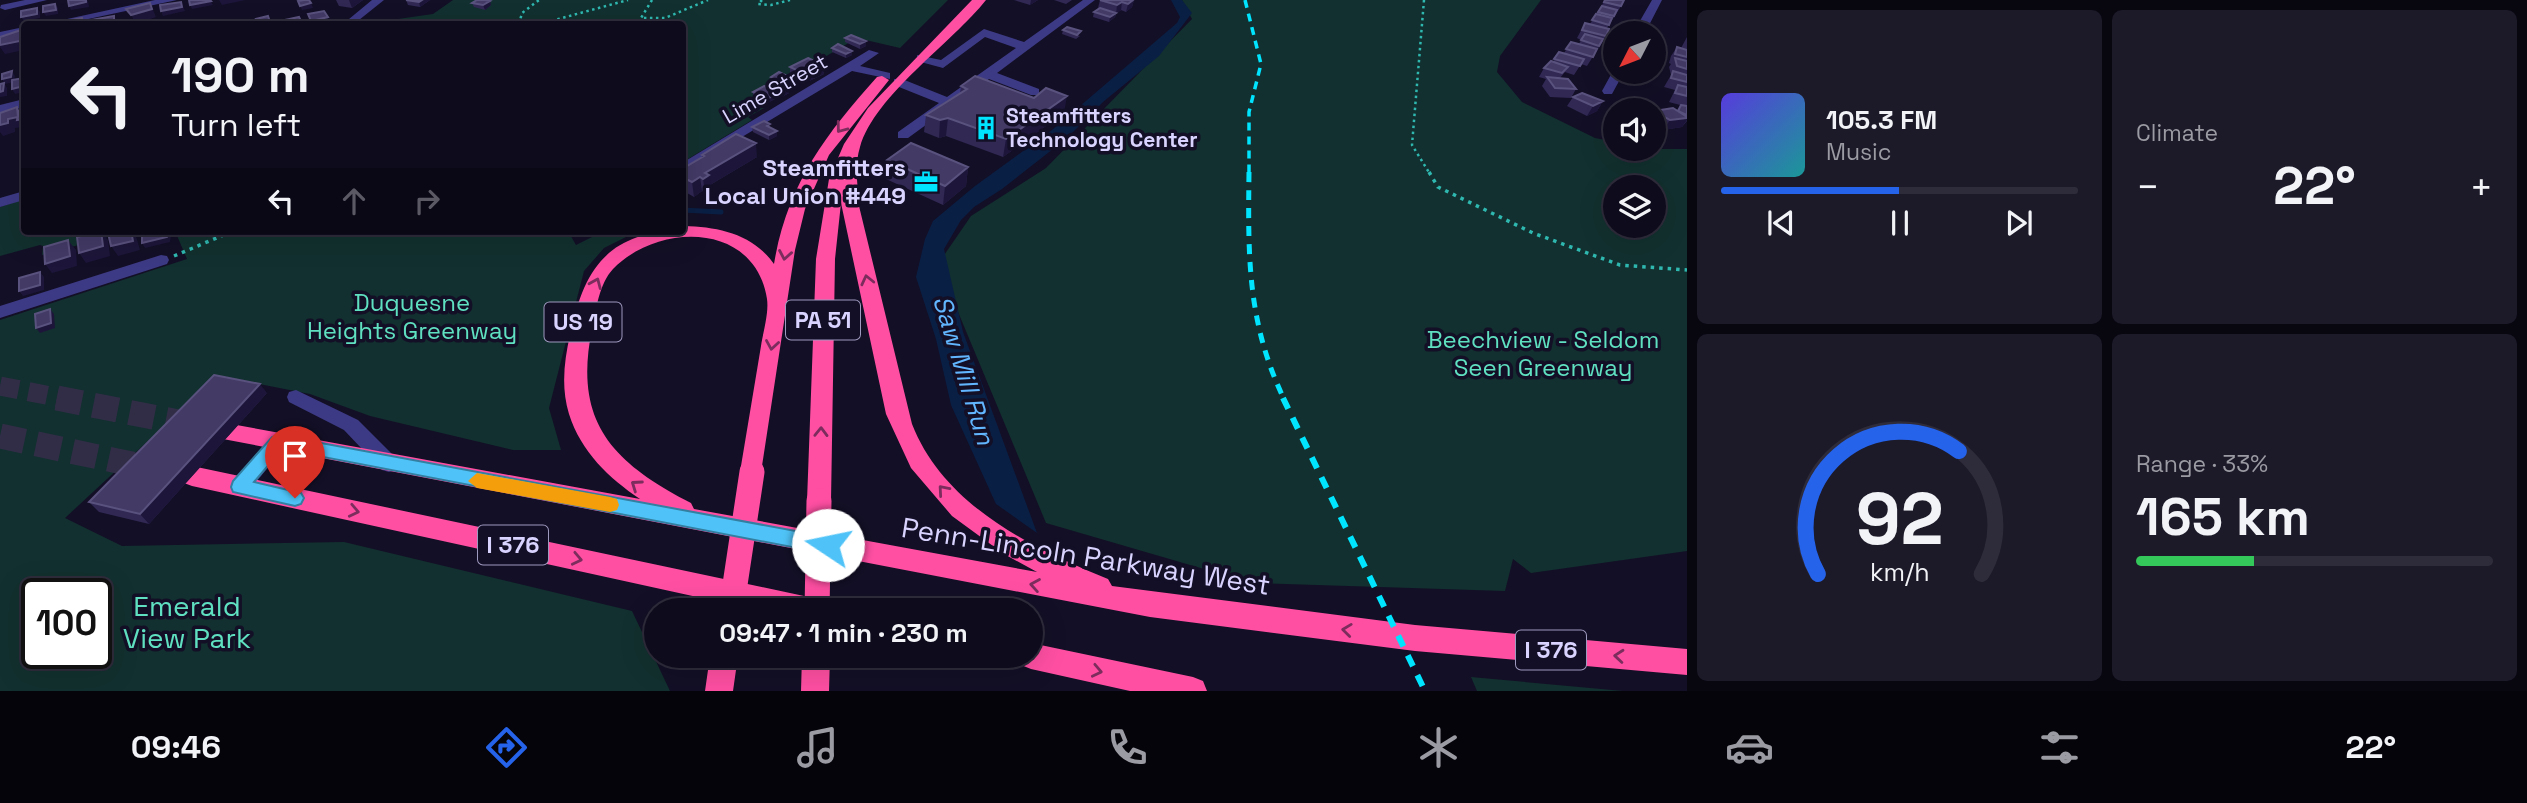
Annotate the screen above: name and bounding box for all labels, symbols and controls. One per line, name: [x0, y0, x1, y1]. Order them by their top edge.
north arrow: [1603, 21, 1666, 84]
map controls: [1603, 21, 1666, 238]
text: 190 m: [171, 44, 309, 106]
street label: Lime Street: [717, 48, 832, 129]
icon: left: [56, 49, 147, 140]
button: sound: [1603, 98, 1666, 161]
place label: Steamfitters Technology Center: [1006, 102, 1198, 153]
text: 105.3 FM: [1826, 103, 1937, 137]
text: Turn left: [171, 105, 301, 145]
building icon: Steamfitters Technology Center: [972, 114, 1000, 142]
text: Climate: [2136, 118, 2218, 148]
one-way arrow: [836, 120, 849, 132]
text: Music: [1826, 137, 1891, 167]
place label: Steamfitters Local Union #449: [704, 152, 906, 211]
text: 22°: [2273, 153, 2356, 219]
text: −: [2136, 163, 2160, 211]
text: +: [2469, 163, 2493, 211]
office icon: Steamfitters Local Union #449: [912, 168, 940, 196]
button: layers: [1603, 175, 1666, 238]
icon: left: [262, 182, 300, 220]
icon: ahead: [335, 182, 373, 220]
icon: right: [408, 182, 446, 220]
icon: previous: [1762, 204, 1800, 242]
icon: pause: [1881, 204, 1919, 242]
icon: next: [2000, 204, 2038, 242]
one-way arrow: [779, 249, 794, 261]
one-way arrow: [861, 274, 875, 286]
one-way arrow: [588, 278, 602, 290]
park label: Duquesne Heights Greenway: [307, 287, 517, 346]
water label: Saw Mill Run: [925, 291, 1003, 450]
road number: PA 51: [786, 300, 860, 340]
road number: US 19: [544, 302, 622, 342]
park label: Beechview - Seldom Seen Greenway: [1427, 324, 1659, 383]
one-way arrow: [764, 339, 779, 351]
pin: [265, 426, 325, 498]
one-way arrow: [813, 427, 829, 437]
icon: arrive: [276, 437, 314, 475]
text: Range · 33%: [2136, 449, 2268, 479]
text: 92: [1855, 472, 1944, 565]
one-way arrow: [631, 481, 644, 493]
text: 165 km: [2136, 484, 2310, 550]
one-way arrow: [939, 486, 951, 499]
one-way arrow: [348, 503, 360, 518]
position arrow: [791, 508, 865, 582]
street label: Penn-Lincoln Parkway West: [899, 509, 1273, 603]
road number: I 376: [478, 526, 548, 565]
one-way arrow: [571, 551, 583, 565]
text: km/h: [1870, 555, 1929, 587]
speed limit sign: 100: [21, 578, 112, 669]
one-way arrow: [1029, 578, 1041, 593]
park label: Emerald View Park: [123, 588, 251, 656]
text: 09:47 · 1 min · 230 m: [719, 616, 968, 650]
one-way arrow: [1341, 623, 1353, 638]
road number: I 376: [1516, 630, 1586, 670]
one-way arrow: [1613, 649, 1624, 664]
one-way arrow: [1091, 662, 1103, 677]
icon: directions: [482, 723, 531, 772]
icon: music: [793, 723, 842, 772]
icon: phone: [1103, 723, 1152, 772]
icon: climate: [1414, 723, 1463, 772]
icon: car: [1725, 723, 1774, 772]
icon: filters: [2035, 723, 2084, 772]
text: 09:46: [131, 727, 221, 767]
text: 22°: [2346, 727, 2396, 767]

